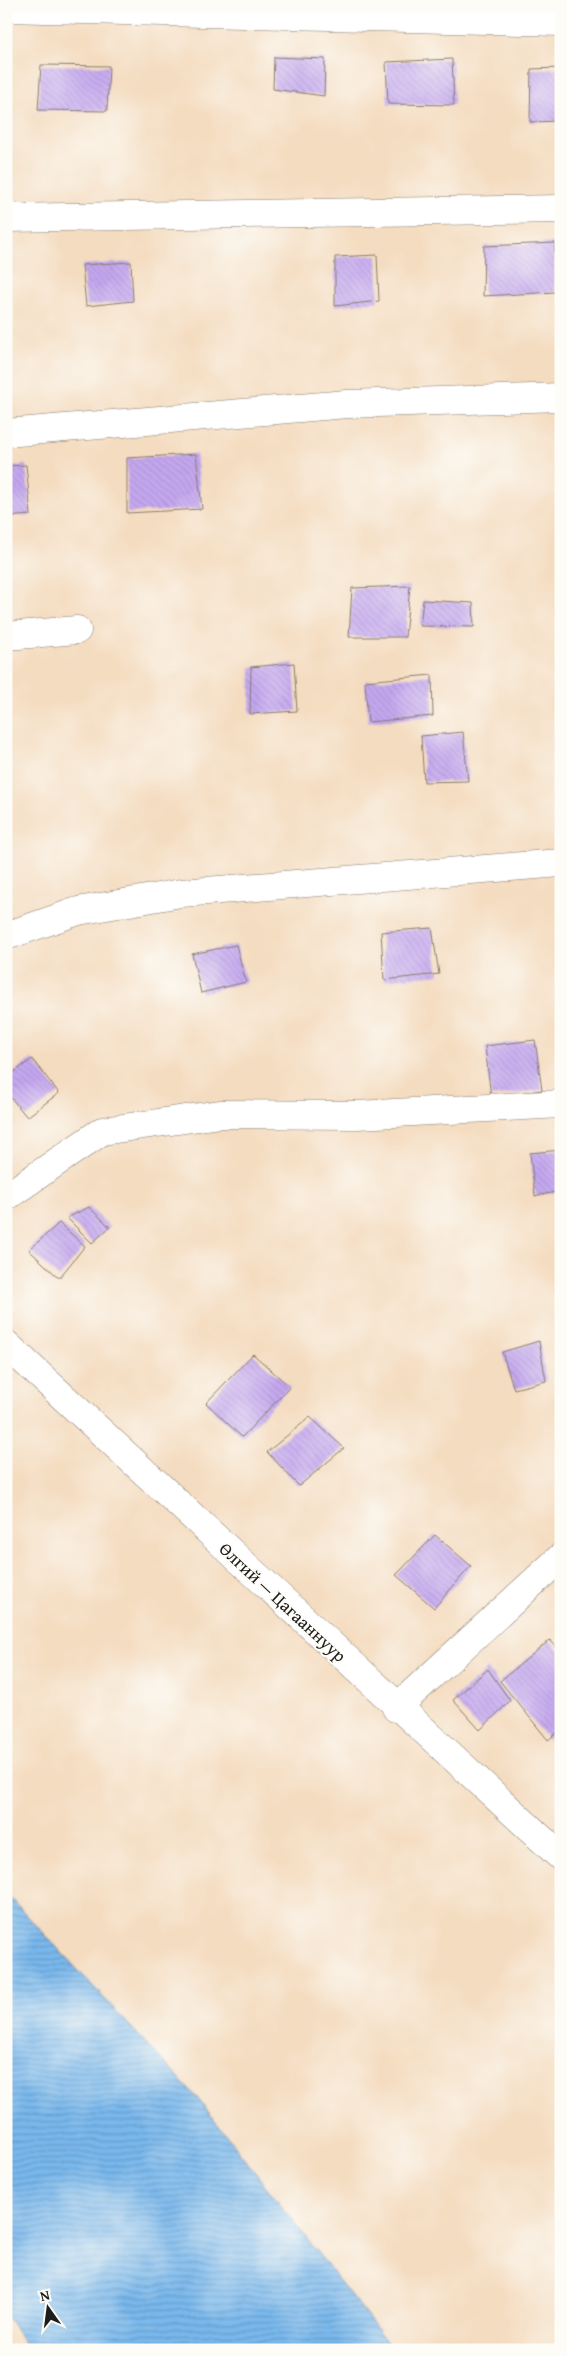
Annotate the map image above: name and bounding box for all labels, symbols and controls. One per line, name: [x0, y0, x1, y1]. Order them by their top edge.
street label: Өлгий — Цагааннуур: [213, 1536, 353, 1669]
north arrow: [22, 2284, 72, 2334]
text: N: [38, 2284, 52, 2306]

